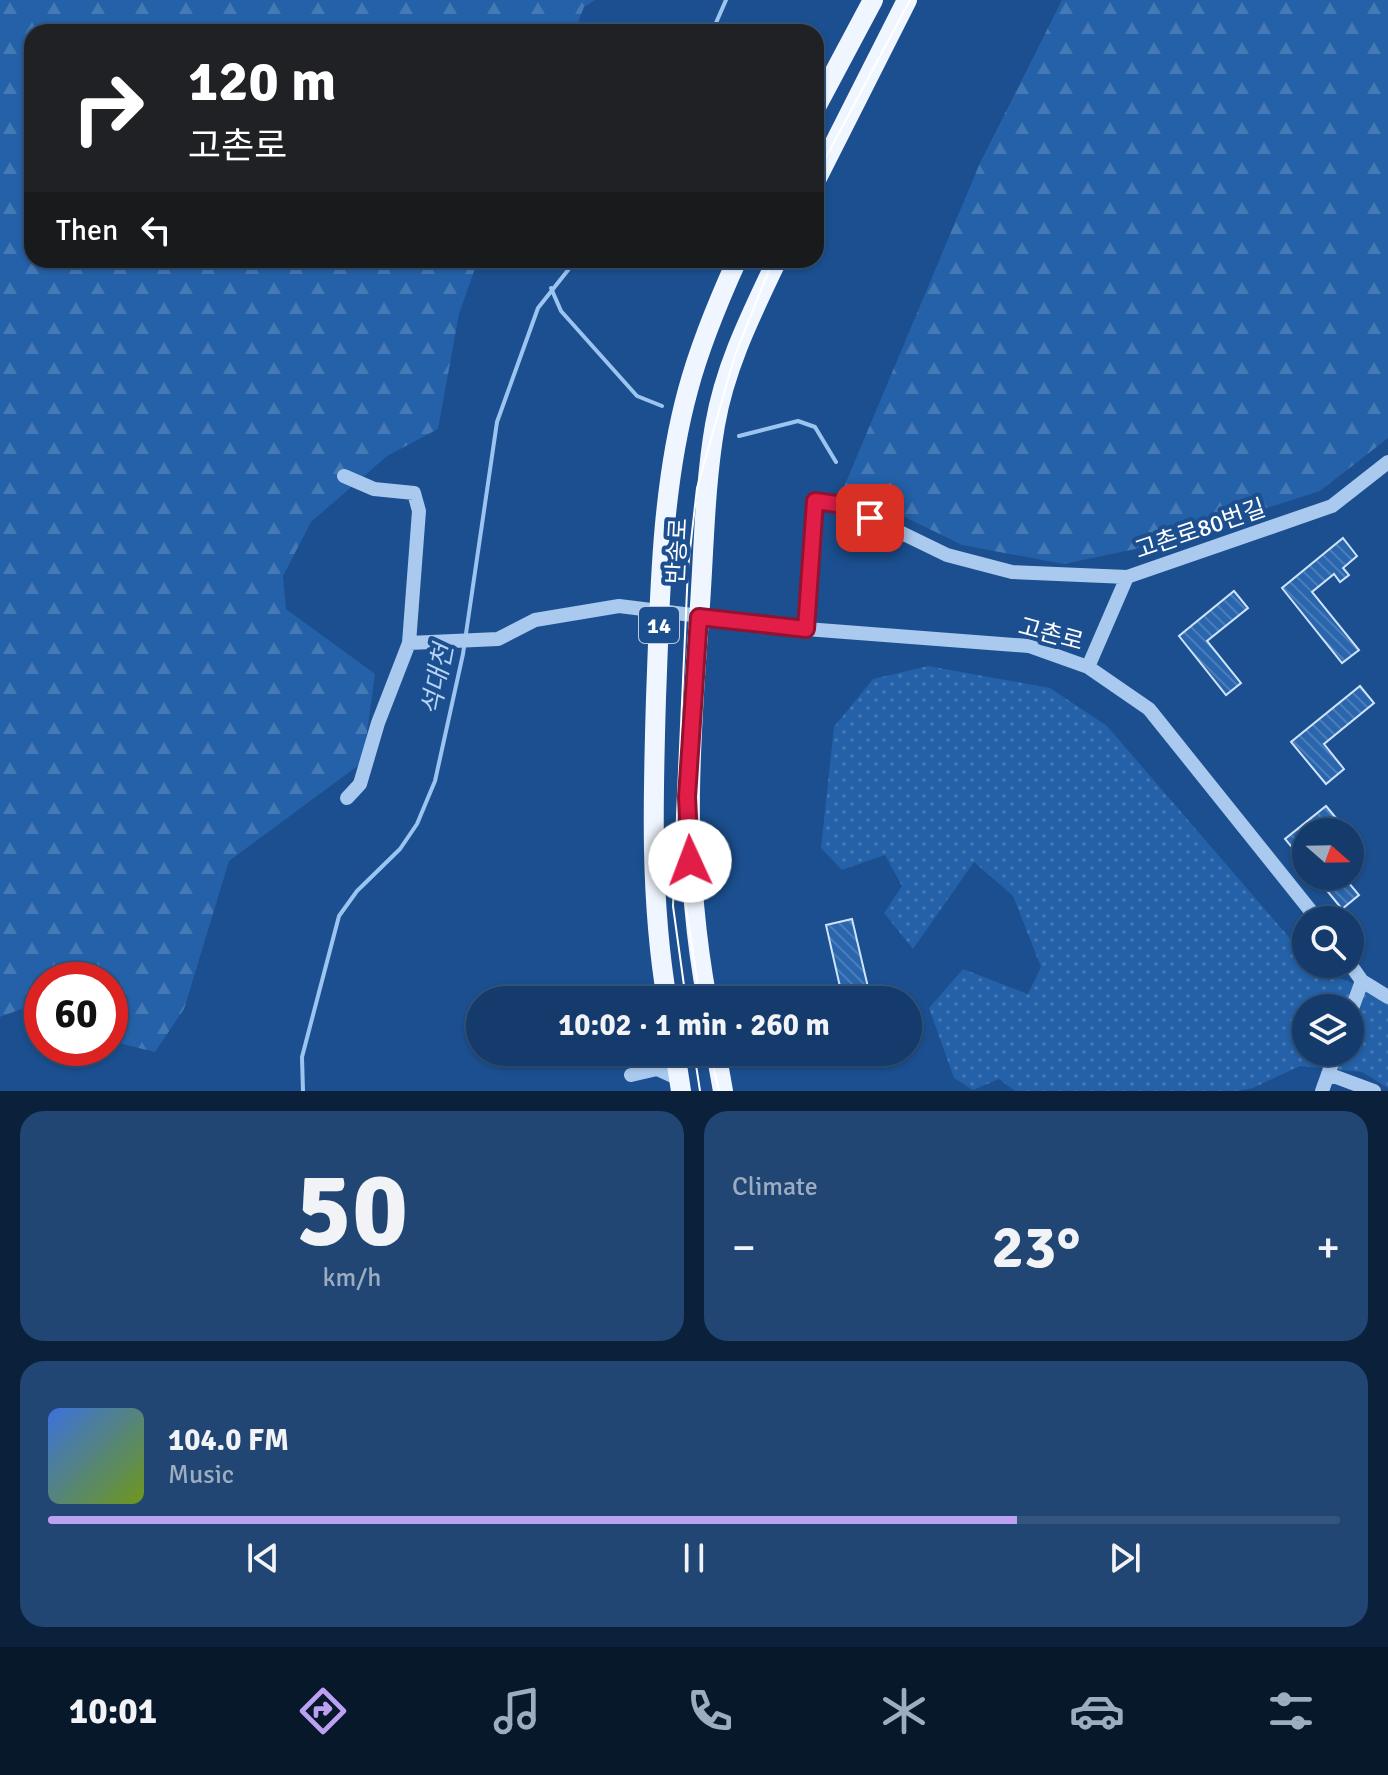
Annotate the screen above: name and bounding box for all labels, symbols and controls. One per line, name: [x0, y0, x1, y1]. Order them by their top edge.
text: 120 m: [188, 47, 336, 116]
icon: right: [56, 56, 160, 160]
text: 고촌로: [188, 124, 287, 169]
icon: left: [134, 208, 178, 252]
text: Then: [56, 212, 118, 249]
pin: [836, 484, 904, 552]
street label: 고촌로80번길: [1131, 493, 1269, 565]
icon: arrive: [848, 496, 892, 540]
street label: 반송로: [660, 517, 694, 585]
road number: 14: [639, 607, 679, 643]
street label: 고촌로: [1015, 611, 1087, 657]
water label: 석대천: [415, 639, 461, 718]
north arrow: [1292, 818, 1364, 890]
map controls: [1292, 818, 1364, 1066]
position arrow: [648, 819, 732, 903]
button: search: [1292, 906, 1364, 978]
speed limit sign: 60: [24, 962, 128, 1066]
button: layers: [1292, 994, 1364, 1066]
text: 10:02 · 1 min · 260 m: [558, 1007, 830, 1044]
text: 50: [296, 1146, 408, 1274]
text: Climate: [732, 1171, 818, 1203]
text: 23°: [992, 1211, 1080, 1285]
text: −: [732, 1221, 756, 1275]
text: +: [1316, 1221, 1340, 1275]
text: km/h: [323, 1262, 381, 1294]
text: 104.0 FM: [168, 1422, 289, 1459]
text: Music: [168, 1459, 234, 1491]
icon: previous: [241, 1536, 285, 1580]
icon: pause: [672, 1536, 716, 1580]
icon: next: [1103, 1536, 1147, 1580]
icon: directions: [295, 1683, 351, 1739]
icon: music: [489, 1683, 545, 1739]
icon: phone: [682, 1683, 738, 1739]
icon: climate: [876, 1683, 932, 1739]
icon: car: [1069, 1683, 1125, 1739]
icon: filters: [1263, 1683, 1319, 1739]
text: 10:01: [69, 1689, 157, 1734]

